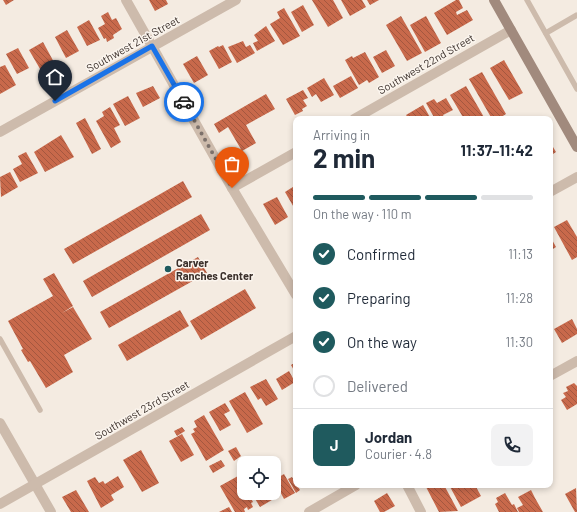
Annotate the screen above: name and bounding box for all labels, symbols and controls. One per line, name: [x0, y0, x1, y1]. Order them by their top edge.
street label: Southwest 21st Street: [84, 13, 181, 75]
street label: Southwest 22nd Street: [375, 31, 476, 96]
pin: [38, 60, 72, 101]
icon: home: [44, 66, 66, 88]
courier: [164, 82, 204, 122]
icon: car: [173, 91, 195, 113]
text: Arriving in: [313, 127, 370, 143]
text: 11:37–11:42: [460, 141, 533, 159]
text: 2 min: [313, 142, 375, 173]
pin: [215, 147, 249, 188]
icon: bag: [221, 153, 243, 175]
text: On the way · 110 m: [313, 206, 411, 222]
icon: check: [313, 243, 335, 265]
text: Confirmed: [347, 245, 415, 263]
text: 11:13: [508, 246, 533, 262]
place label: Carver Ranches Center: [176, 256, 254, 282]
marker: Carver Ranches Center: [163, 264, 173, 274]
icon: check: [313, 287, 335, 309]
text: Preparing: [347, 289, 411, 307]
text: 11:28: [506, 290, 533, 306]
icon: check: [313, 331, 335, 353]
text: On the way: [347, 333, 417, 351]
text: 11:30: [505, 334, 533, 350]
street label: Southwest 23rd Street: [92, 377, 191, 442]
text: Delivered: [347, 377, 408, 395]
button: phone: [491, 424, 533, 466]
text: Jordan: [365, 428, 412, 446]
text: J: [330, 436, 338, 454]
text: Courier · 4.8: [365, 446, 432, 462]
map controls: [237, 456, 281, 500]
button: locate: [237, 456, 281, 500]

